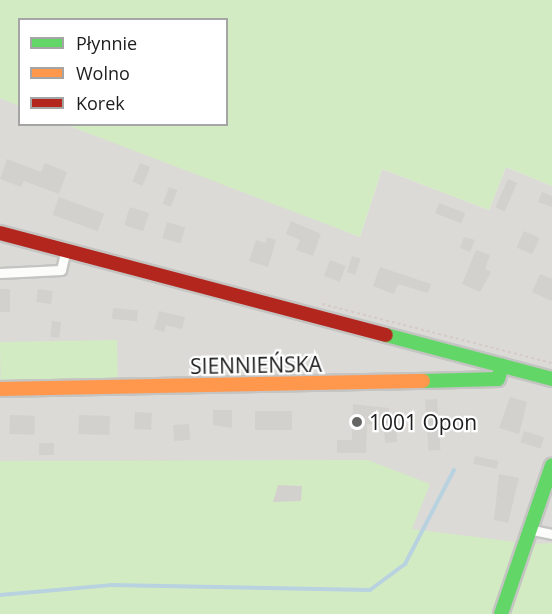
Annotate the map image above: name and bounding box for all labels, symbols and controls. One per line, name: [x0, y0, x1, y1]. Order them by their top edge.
legend: [18, 18, 228, 126]
text: Płynnie: [76, 31, 137, 55]
text: Wolno: [76, 61, 130, 85]
text: Korek: [76, 91, 125, 115]
street label: SIENNIEŃSKA: [190, 351, 322, 379]
place label: 1001 Opon: [369, 409, 477, 435]
marker: 1001 Opon: [350, 415, 364, 429]

